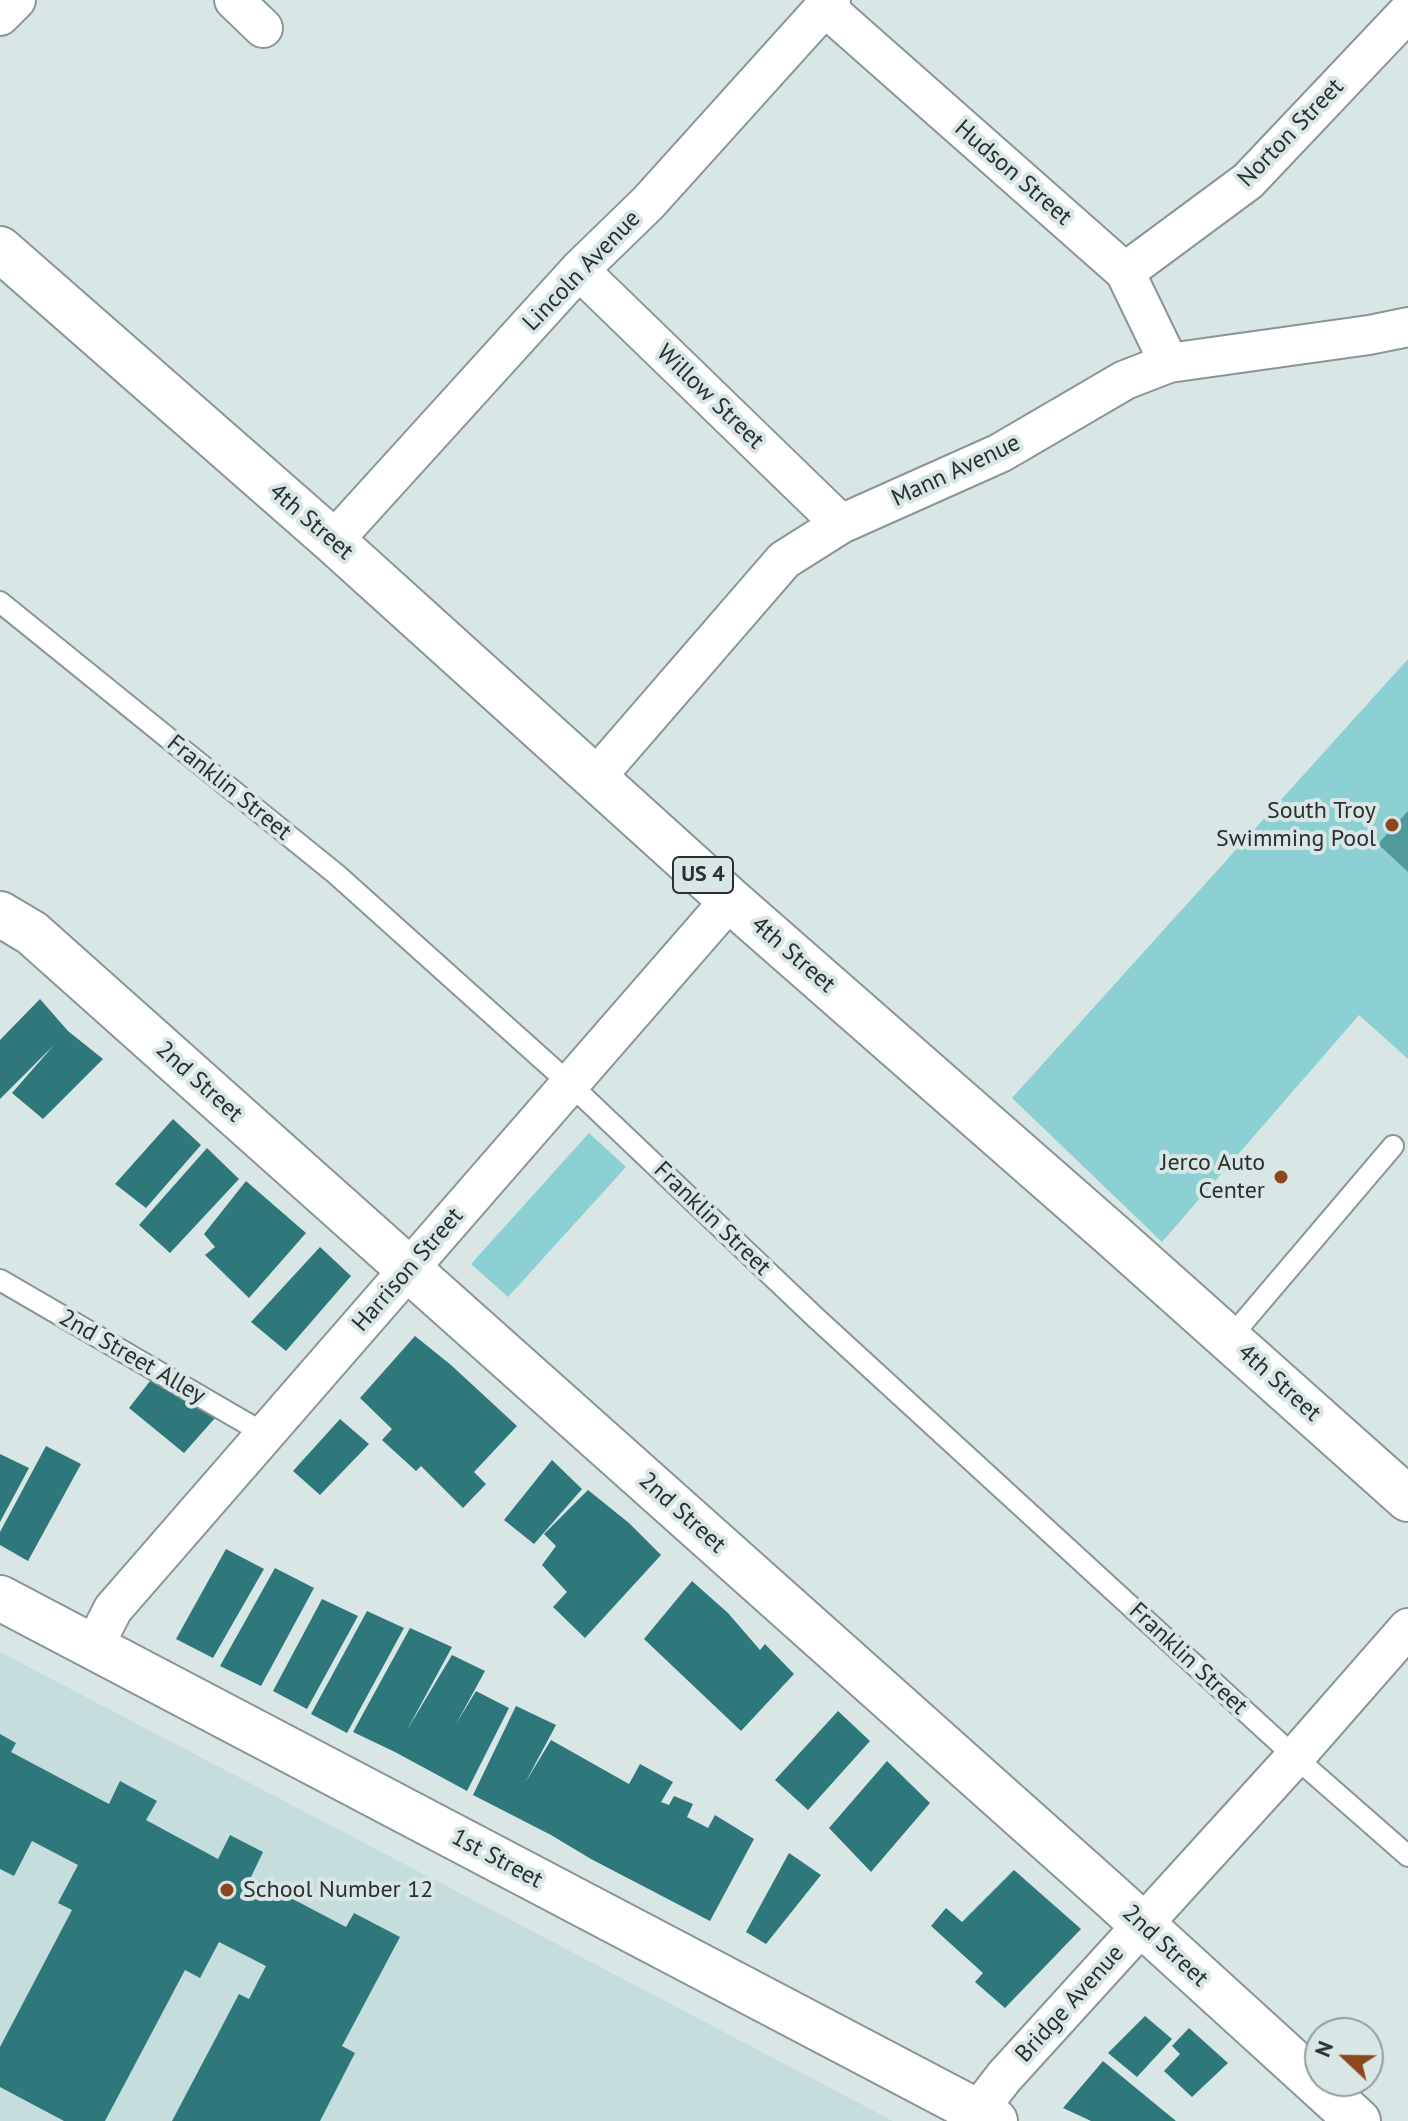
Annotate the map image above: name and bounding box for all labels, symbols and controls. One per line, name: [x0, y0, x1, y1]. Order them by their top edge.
street label: Norton Street: [1232, 73, 1350, 193]
street label: Hudson Street: [949, 114, 1077, 232]
street label: Lincoln Avenue: [517, 205, 647, 337]
street label: Willow Street: [650, 339, 770, 455]
street label: Mann Avenue: [887, 429, 1025, 513]
street label: 4th Street: [263, 478, 359, 566]
street label: Franklin Street: [161, 729, 297, 847]
place label: South Troy Swimming Pool: [1216, 797, 1376, 853]
marker: South Troy Swimming Pool: [1383, 816, 1401, 834]
road number: US 4: [673, 857, 733, 893]
street label: 4th Street: [745, 911, 841, 999]
street label: 2nd Street: [150, 1036, 248, 1128]
place label: Jerco Auto Center: [1160, 1149, 1265, 1205]
street label: Franklin Street: [648, 1156, 776, 1282]
marker: Jerco Auto Center: [1272, 1168, 1290, 1186]
street label: Harrison Street: [346, 1202, 470, 1338]
street label: 2nd Street Alley: [54, 1303, 210, 1411]
street label: 4th Street: [1231, 1338, 1327, 1428]
street label: 2nd Street: [633, 1467, 731, 1559]
street label: Franklin Street: [1123, 1597, 1253, 1721]
street label: 1st Street: [447, 1823, 547, 1895]
place label: School Number 12: [243, 1876, 433, 1904]
marker: School Number 12: [218, 1881, 236, 1899]
street label: 2nd Street: [1116, 1899, 1214, 1993]
street label: Bridge Avenue: [1010, 1939, 1130, 2069]
north arrow: [1304, 2017, 1384, 2097]
text: N: [1308, 2037, 1339, 2061]

